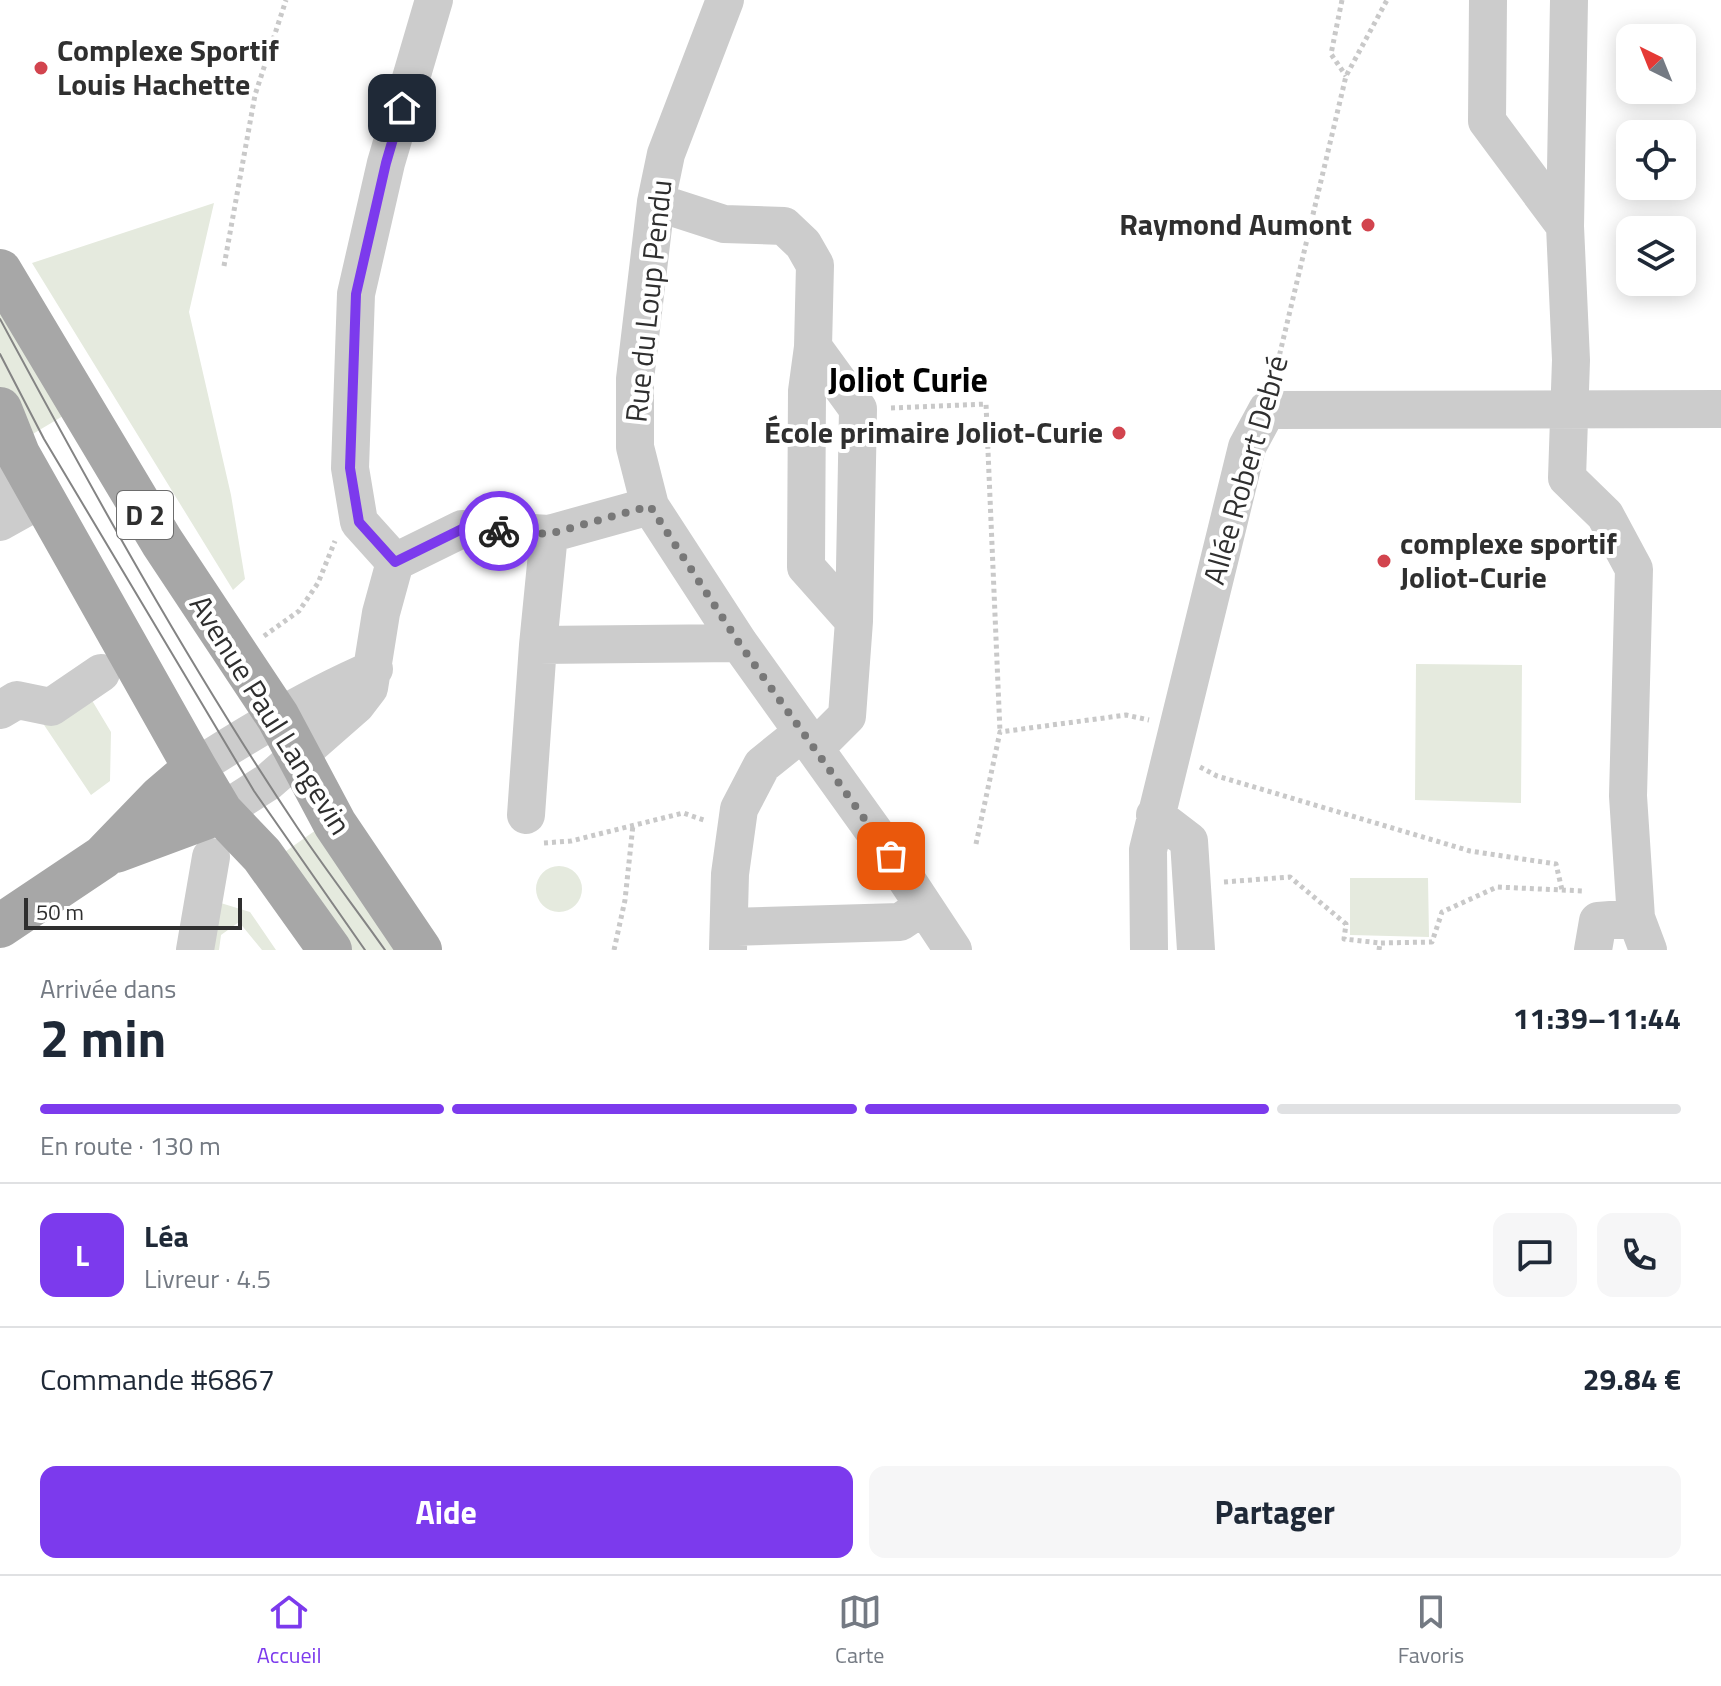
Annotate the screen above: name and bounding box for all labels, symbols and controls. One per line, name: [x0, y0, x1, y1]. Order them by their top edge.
north arrow: [1616, 24, 1696, 104]
map controls: [1616, 24, 1696, 296]
place label: Complexe Sportif Louis Hachette: [57, 27, 279, 107]
marker: Complexe Sportif Louis Hachette: [32, 59, 50, 77]
pin: [368, 74, 436, 142]
icon: home: [380, 86, 424, 130]
button: locate: [1616, 120, 1696, 200]
street label: Rue du Loup Pendu: [612, 177, 684, 424]
place label: Raymond Aumont: [1119, 201, 1352, 247]
marker: Raymond Aumont: [1359, 216, 1377, 234]
button: layers: [1616, 216, 1696, 296]
street label: Allée Robert Debré: [1190, 350, 1300, 590]
district label: Joliot Curie: [828, 353, 988, 405]
place label: École primaire Joliot-Curie: [764, 409, 1103, 455]
marker: École primaire Joliot-Curie: [1110, 424, 1128, 442]
road number: D 2: [117, 491, 173, 539]
courier: [459, 491, 539, 571]
icon: bike: [477, 509, 521, 553]
place label: complexe sportif Joliot-Curie: [1400, 520, 1617, 600]
marker: complexe sportif Joliot-Curie: [1375, 552, 1393, 570]
street label: Avenue Paul Langevin: [178, 585, 363, 843]
pin: [857, 822, 925, 890]
icon: bag: [869, 834, 913, 878]
scale bar: [24, 894, 242, 930]
text: 50 m: [36, 895, 84, 929]
text: Arrivée dans: [40, 969, 176, 1008]
text: 11:39–11:44: [1513, 995, 1681, 1041]
text: 2 min: [40, 998, 166, 1077]
text: En route · 130 m: [40, 1126, 221, 1165]
text: Léa: [144, 1213, 189, 1259]
button: chat: [1493, 1213, 1577, 1297]
button: phone: [1597, 1213, 1681, 1297]
text: L: [75, 1232, 89, 1278]
text: Livreur · 4.5: [144, 1259, 271, 1298]
text: Commande #6867: [40, 1356, 275, 1402]
text: 29.84 €: [1583, 1356, 1681, 1402]
button: Aide: [40, 1466, 853, 1558]
button: Partager: [869, 1466, 1681, 1558]
tab: Accueil: [257, 1590, 321, 1672]
tab: Carte: [835, 1590, 884, 1672]
tab: Favoris: [1398, 1590, 1464, 1672]

